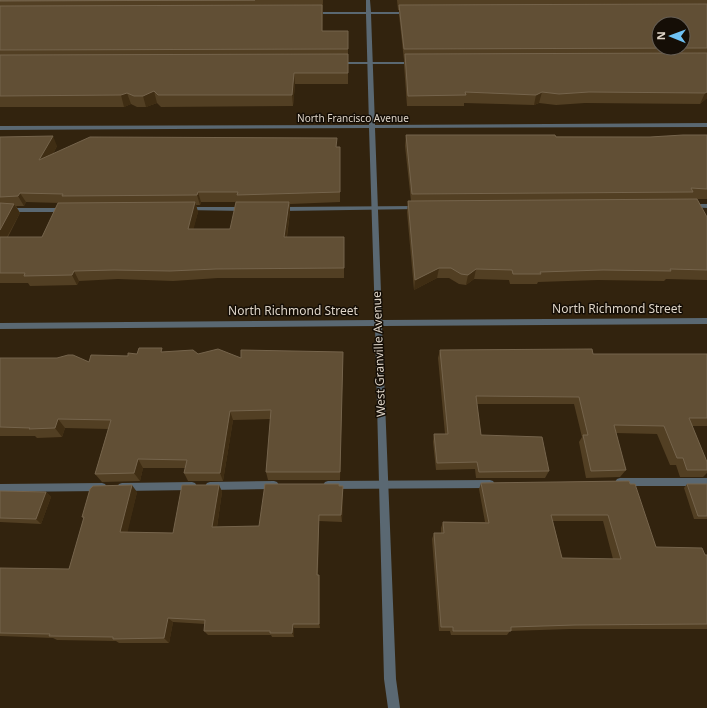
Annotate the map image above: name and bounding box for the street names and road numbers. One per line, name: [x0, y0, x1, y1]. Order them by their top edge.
street label: North Francisco Avenue: [297, 111, 409, 125]
street label: West Granville Avenue: [368, 291, 389, 417]
street label: North Richmond Street: [552, 300, 683, 317]
street label: North Richmond Street: [228, 302, 359, 319]

